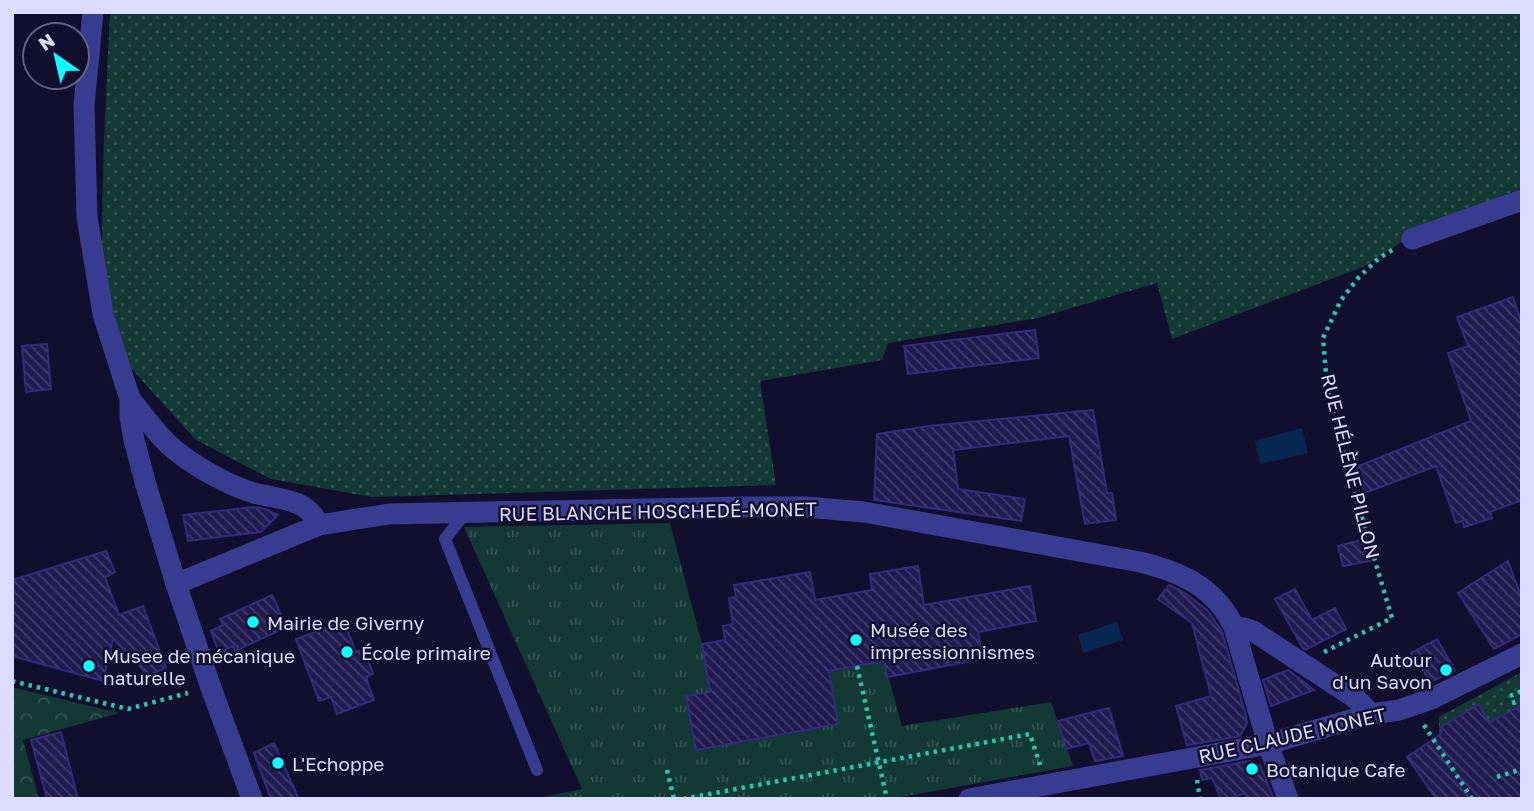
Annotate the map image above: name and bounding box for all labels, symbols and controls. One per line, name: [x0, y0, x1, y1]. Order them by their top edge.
north arrow: [21, 21, 91, 91]
text: N: [34, 28, 59, 55]
street label: RUE HÉLÈNE PILLON: [1317, 371, 1385, 561]
street label: RUE BLANCHE HOSCHEDÉ-MONET: [499, 497, 817, 525]
place label: Mairie de Giverny: [267, 611, 424, 634]
marker: Mairie de Giverny: [245, 614, 261, 630]
place label: Musée des impressionnismes: [870, 618, 1035, 663]
marker: Musée des impressionnismes: [848, 632, 864, 648]
place label: École primaire: [361, 641, 491, 664]
place label: Musee de mécanique naturelle: [103, 644, 295, 689]
marker: École primaire: [339, 644, 355, 660]
place label: Autour d'un Savon: [1332, 648, 1433, 693]
marker: Musee de mécanique naturelle: [81, 658, 97, 674]
marker: Autour d'un Savon: [1438, 662, 1454, 678]
street label: RUE CLAUDE MONET: [1196, 702, 1388, 768]
place label: L'Echoppe: [292, 752, 384, 775]
marker: L'Echoppe: [270, 755, 286, 771]
place label: Botanique Cafe: [1266, 758, 1406, 781]
marker: Botanique Cafe: [1244, 761, 1260, 777]

